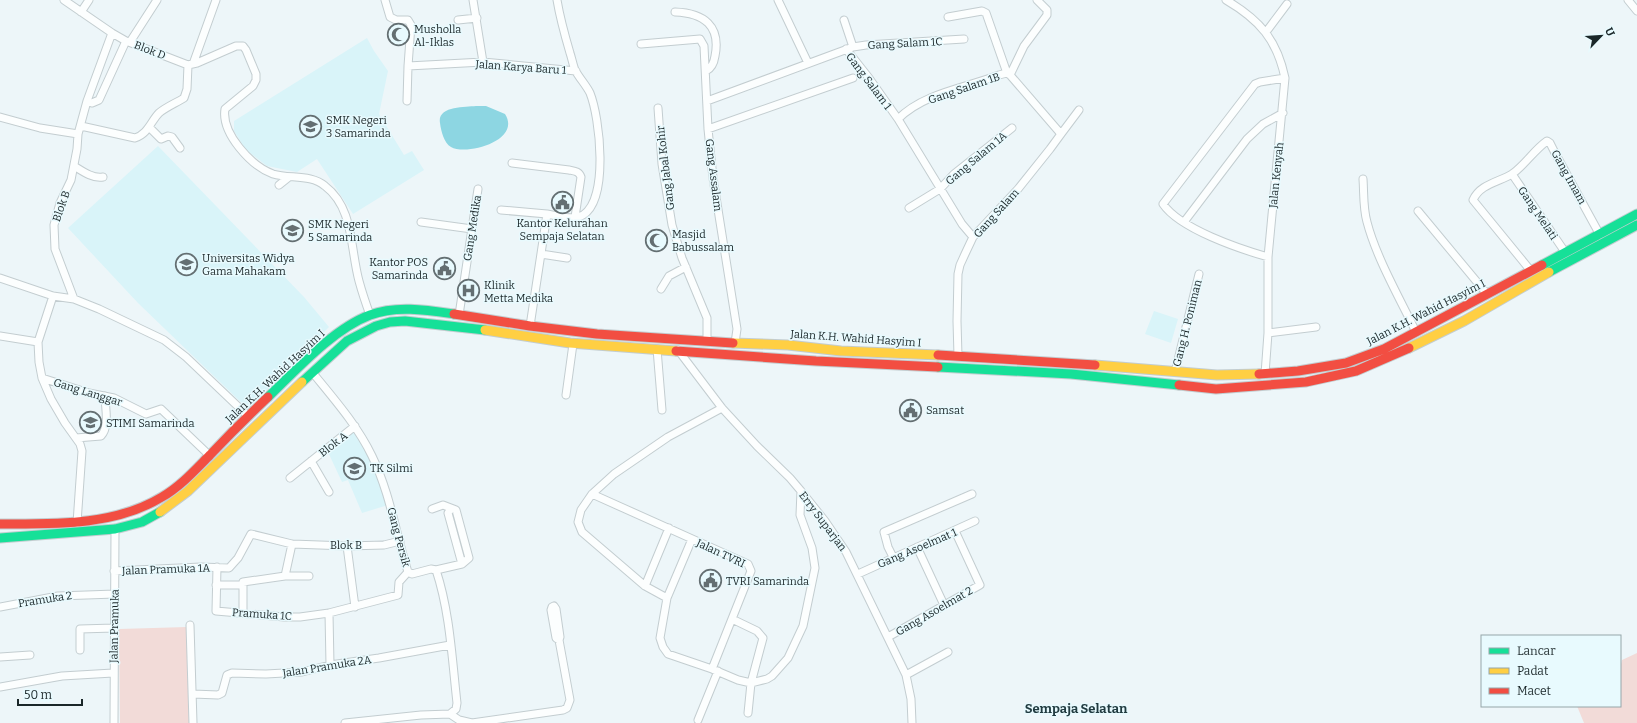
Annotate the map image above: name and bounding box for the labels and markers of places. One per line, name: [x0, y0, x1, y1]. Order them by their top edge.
mosque icon: Musholla Al-Iklas: [385, 22, 411, 48]
place label: Musholla Al-Iklas: [414, 23, 461, 49]
school or university icon: SMK Negeri 3 Samarinda: [297, 113, 323, 139]
place label: SMK Negeri 3 Samarinda: [326, 114, 391, 140]
public building icon: Kantor Kelurahan Sempaja Selatan: [549, 190, 575, 216]
school or university icon: SMK Negeri 5 Samarinda: [279, 217, 305, 243]
place label: Kantor Kelurahan Sempaja Selatan: [516, 217, 608, 243]
place label: SMK Negeri 5 Samarinda: [308, 218, 372, 244]
mosque icon: Masjid Babussalam: [643, 227, 669, 253]
place label: Masjid Babussalam: [672, 228, 735, 254]
school or university icon: Universitas Widya Gama Mahakam: [174, 251, 200, 277]
place label: Universitas Widya Gama Mahakam: [202, 252, 295, 278]
public building icon: Kantor POS Samarinda: [431, 255, 457, 281]
place label: Kantor POS Samarinda: [369, 256, 428, 282]
hospital icon: Klinik Metta Medika: [456, 278, 482, 304]
place label: Klinik Metta Medika: [484, 279, 553, 305]
public building icon: Samsat: [898, 397, 924, 423]
place label: Samsat: [926, 404, 964, 417]
school or university icon: STIMI Samarinda: [78, 410, 104, 436]
place label: STIMI Samarinda: [106, 417, 194, 430]
school or university icon: TK Silmi: [342, 455, 368, 481]
place label: TK Silmi: [370, 462, 413, 475]
public building icon: TVRI Samarinda: [697, 568, 723, 594]
place label: TVRI Samarinda: [726, 575, 809, 588]

